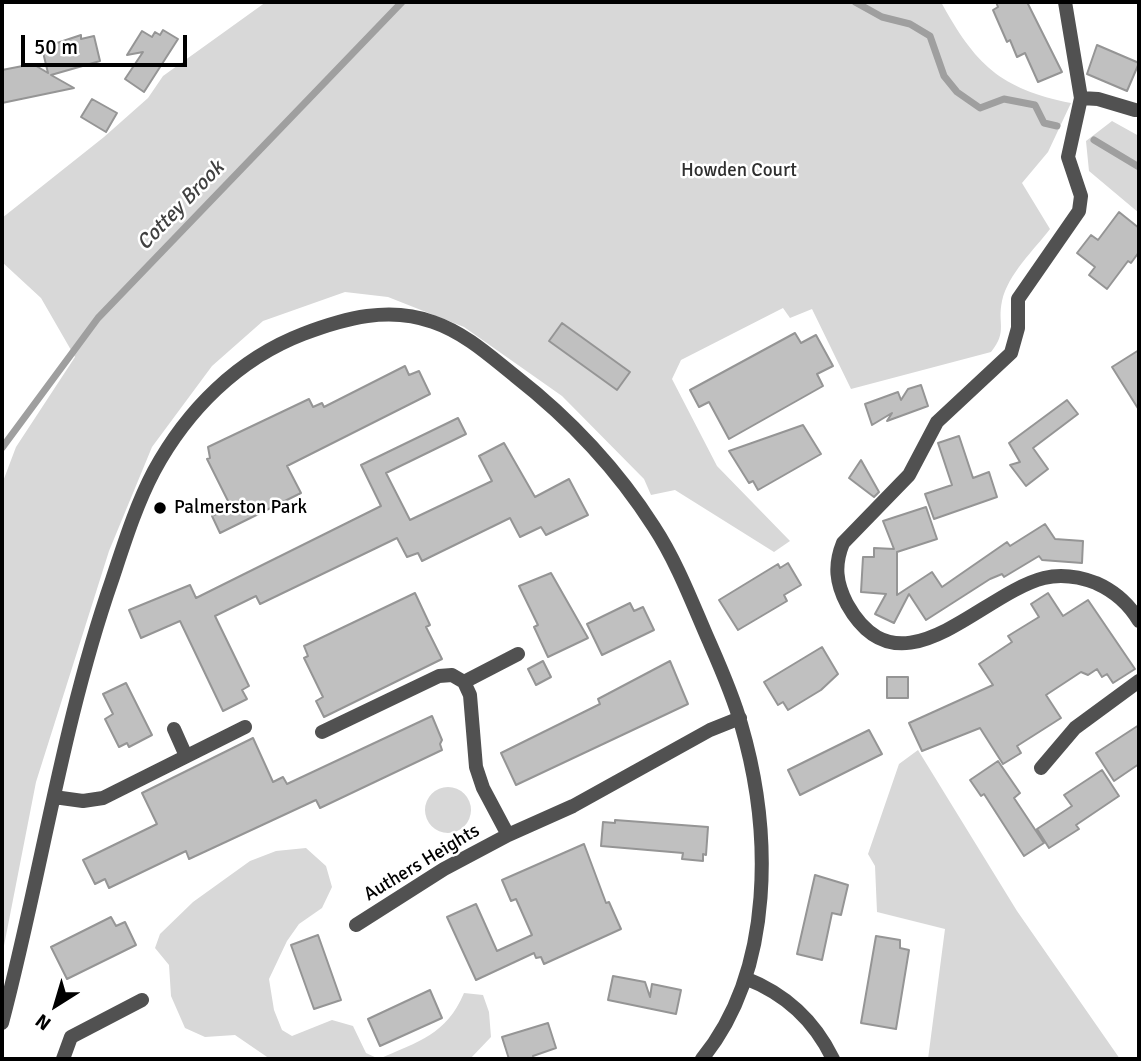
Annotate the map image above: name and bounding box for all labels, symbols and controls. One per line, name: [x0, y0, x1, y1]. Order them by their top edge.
scale bar: [24, 21, 191, 65]
text: 50 m: [34, 34, 78, 60]
water label: Cottey Brook: [132, 156, 230, 256]
park label: Howden Court: [681, 160, 797, 182]
place label: Palmerston Park: [174, 497, 307, 519]
marker: Palmerston Park: [152, 500, 168, 516]
street label: Authers Heights: [360, 820, 484, 906]
north arrow: [21, 970, 91, 1040]
text: N: [31, 1008, 56, 1035]

